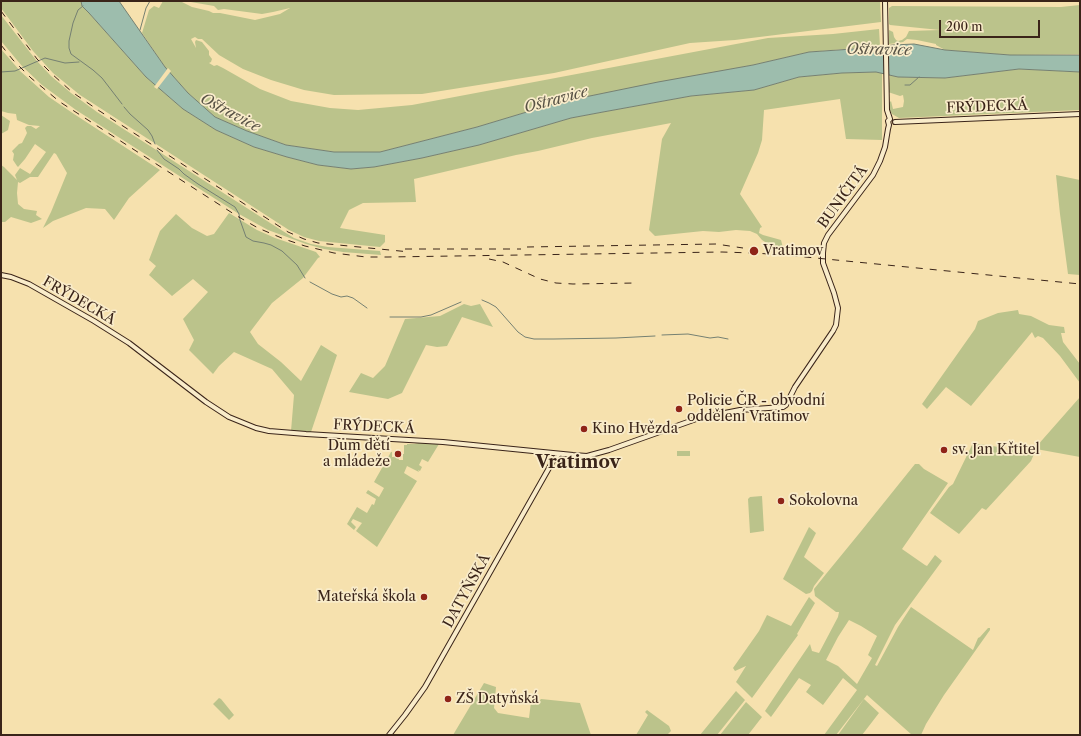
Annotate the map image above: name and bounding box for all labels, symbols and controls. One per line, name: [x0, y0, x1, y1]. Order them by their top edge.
scale bar: [941, 12, 1042, 38]
text: 200 m: [946, 19, 983, 34]
water label: Ostravice: [846, 40, 912, 60]
water label: Ostravice: [522, 83, 590, 117]
water label: Ostravice: [197, 90, 263, 136]
street label: FRÝDECKÁ: [946, 97, 1028, 117]
street label: BUNIČITÁ: [815, 163, 871, 231]
place label: Vratimov: [763, 243, 823, 259]
marker: Vratimov: [748, 245, 760, 257]
street label: FRÝDECKÁ: [39, 273, 119, 329]
place label: Policie ČR - obvodní oddělení Vratimov: [687, 393, 825, 426]
marker: Policie ČR - obvodní oddělení Vratimov: [674, 404, 684, 414]
street label: FRÝDECKÁ: [333, 416, 415, 438]
place label: Kino Hvězda: [592, 421, 678, 437]
marker: Kino Hvězda: [579, 424, 589, 434]
place label: Dům dětí a mládeže: [323, 438, 390, 470]
place label: sv. Jan Křtitel: [952, 442, 1040, 458]
marker: sv. Jan Křtitel: [939, 445, 949, 455]
marker: Dům dětí a mládeže: [393, 449, 403, 459]
district label: Vratimov: [535, 452, 621, 474]
place label: Sokolovna: [789, 493, 858, 509]
marker: Sokolovna: [776, 496, 786, 506]
street label: DATYŇSKÁ: [440, 551, 494, 631]
place label: Mateřská škola: [317, 589, 416, 605]
marker: Mateřská škola: [419, 592, 429, 602]
place label: ZŠ Datyňská: [456, 691, 539, 707]
marker: ZŠ Datyňská: [443, 694, 453, 704]

